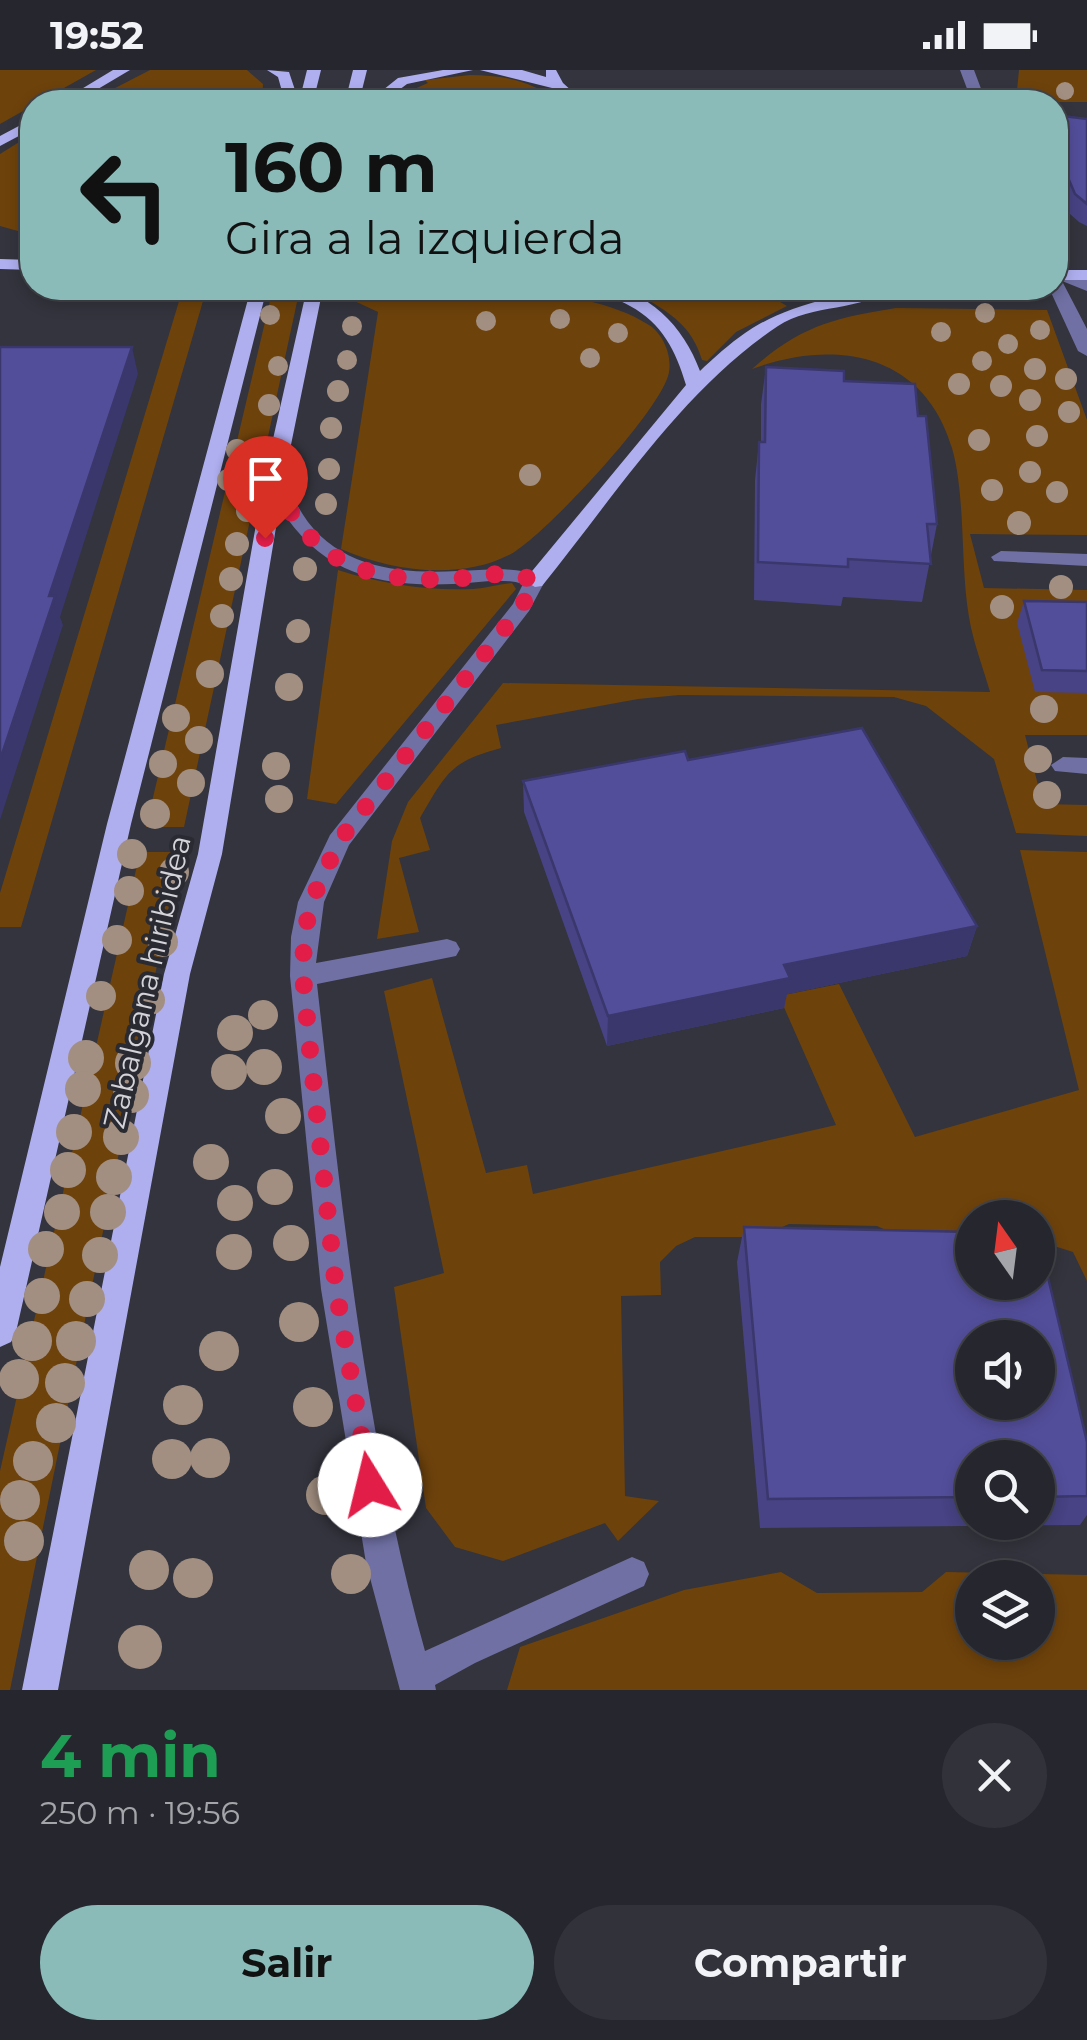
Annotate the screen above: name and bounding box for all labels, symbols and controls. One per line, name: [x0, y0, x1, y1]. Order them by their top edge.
text: 19:52: [50, 12, 144, 59]
text: 160 m: [225, 124, 438, 210]
icon: left: [60, 130, 190, 260]
text: Gira a la izquierda: [225, 210, 625, 265]
pin: [223, 436, 308, 539]
icon: arrive: [238, 451, 293, 506]
street label: Zabalgana hiribidea: [95, 832, 199, 1132]
north arrow: [955, 1200, 1055, 1300]
map controls: [955, 1200, 1055, 1660]
button: sound: [955, 1320, 1055, 1420]
position arrow: [318, 1433, 422, 1537]
button: search: [955, 1440, 1055, 1540]
button: layers: [955, 1560, 1055, 1660]
text: 4 min: [40, 1719, 221, 1792]
button: close: [942, 1723, 1047, 1828]
text: 250 m · 19:56: [40, 1793, 240, 1832]
button: Salir: [40, 1905, 534, 2020]
button: Compartir: [554, 1905, 1047, 2020]

